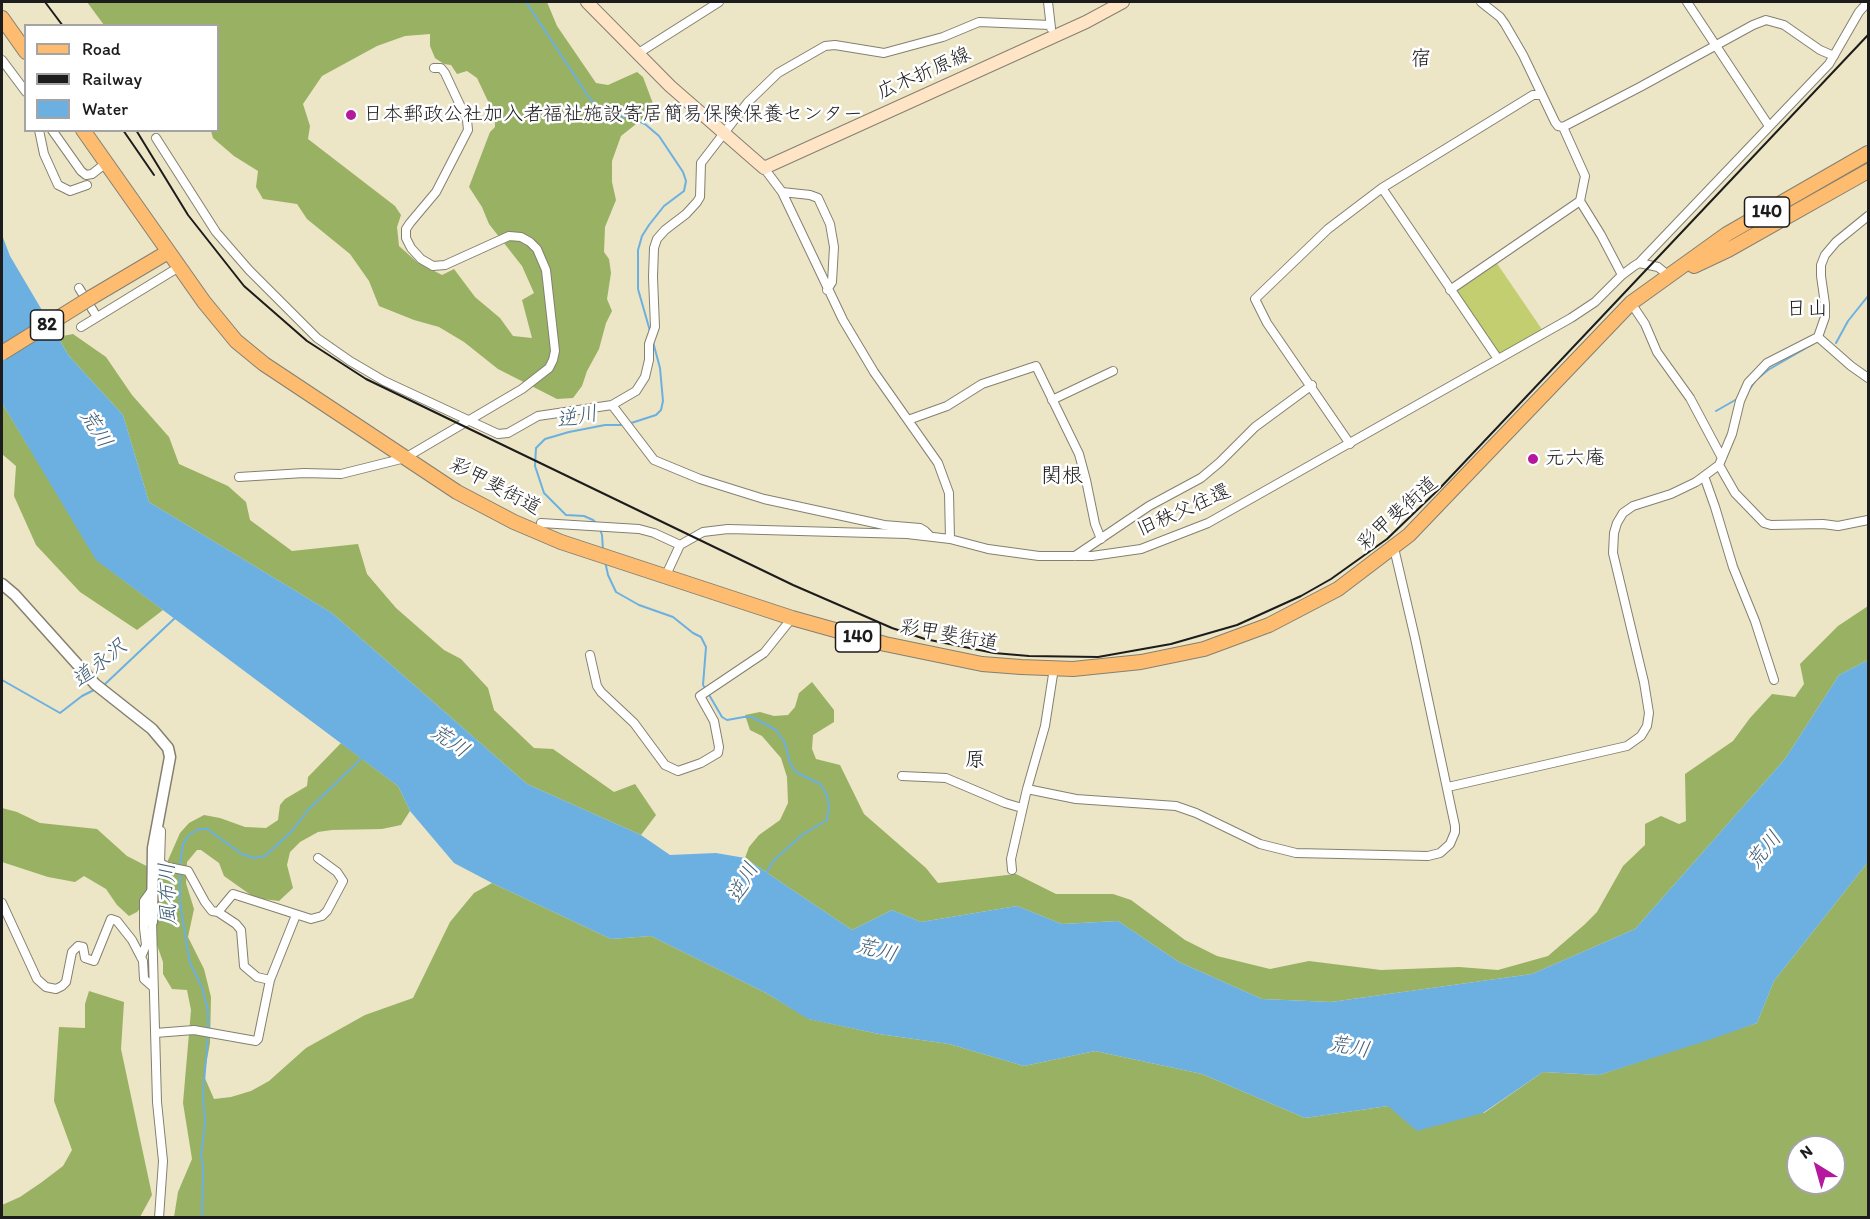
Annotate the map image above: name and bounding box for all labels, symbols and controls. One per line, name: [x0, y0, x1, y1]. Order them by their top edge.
legend: [24, 24, 219, 132]
text: Road: [82, 38, 121, 60]
street label: 広木折原線: [873, 43, 975, 105]
district label: 宿: [1411, 47, 1431, 73]
text: Railway: [82, 68, 142, 90]
text: Water: [82, 98, 128, 120]
place label: 日本郵政公社加入者福祉施設寄居簡易保険保養センター: [363, 103, 863, 127]
marker: 日本郵政公社加入者福祉施設寄居簡易保険保養センター: [344, 108, 358, 122]
road number: 140: [1744, 197, 1790, 227]
district label: 日山: [1786, 297, 1828, 323]
road number: 82: [30, 310, 63, 340]
water label: 逆川: [554, 402, 600, 434]
water label: 荒川: [73, 405, 117, 453]
place label: 元六庵: [1545, 447, 1605, 471]
marker: 元六庵: [1526, 452, 1540, 466]
street label: 彩甲斐街道: [445, 453, 545, 521]
district label: 関根: [1041, 464, 1083, 490]
street label: 彩甲斐街道: [1353, 472, 1443, 556]
street label: 旧秩父往還: [1133, 480, 1235, 542]
street label: 彩甲斐街道: [898, 615, 1000, 657]
road number: 140: [836, 622, 880, 652]
water label: 道永沢: [68, 634, 132, 694]
water label: 荒川: [425, 720, 473, 764]
district label: 原: [965, 748, 985, 774]
water label: 荒川: [1742, 827, 1788, 875]
water label: 逆川: [723, 859, 765, 907]
water label: 風布川: [155, 862, 183, 926]
water label: 荒川: [852, 933, 900, 969]
water label: 荒川: [1326, 1032, 1372, 1064]
north arrow: [1786, 1135, 1846, 1195]
text: N: [1796, 1141, 1816, 1163]

